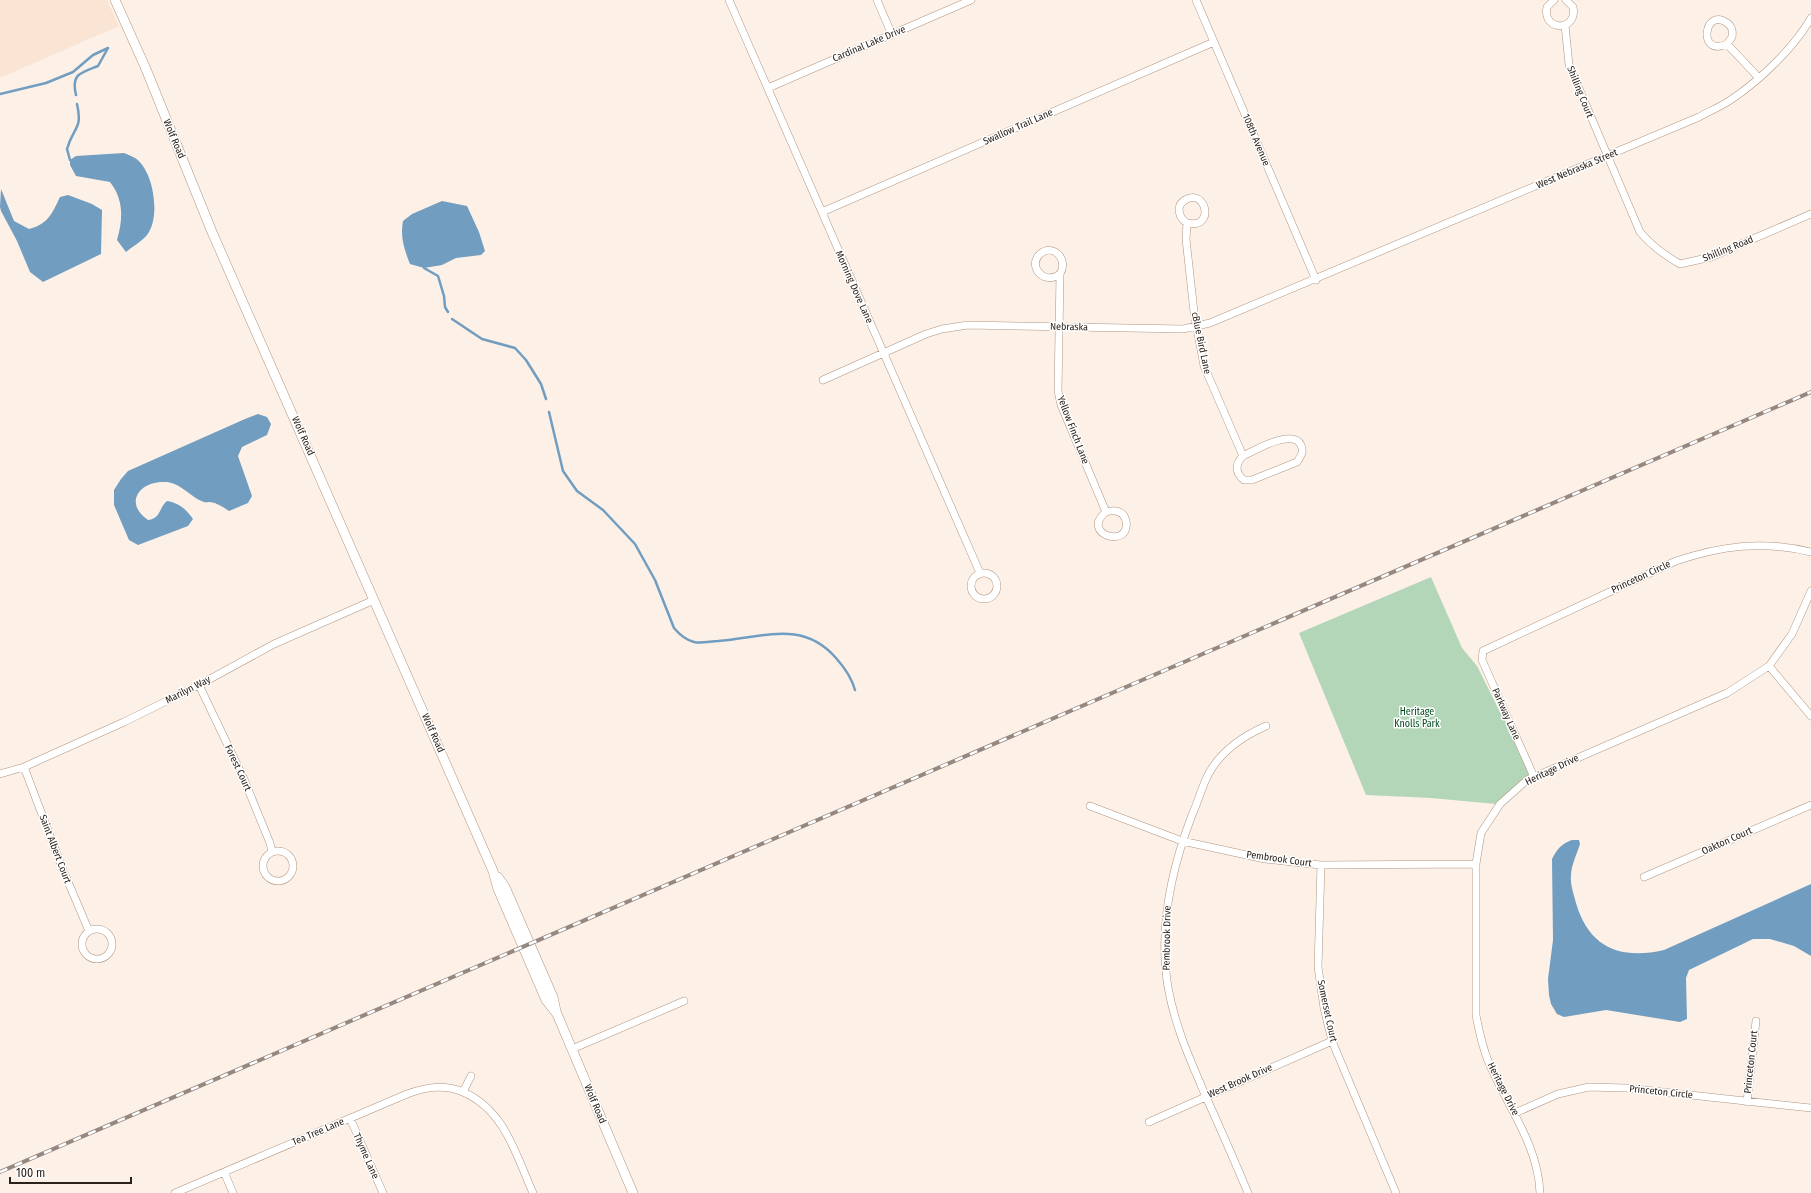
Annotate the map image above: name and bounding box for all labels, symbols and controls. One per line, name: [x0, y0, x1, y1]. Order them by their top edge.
street label: Cardinal Lake Drive: [831, 23, 907, 65]
street label: Shilling Court: [1564, 64, 1596, 120]
street label: Swallow Trail Lane: [981, 106, 1055, 148]
street label: 108th Avenue: [1240, 112, 1272, 168]
street label: Wolf Road: [160, 118, 188, 160]
street label: West Nebraska Street: [1535, 146, 1620, 192]
street label: Shilling Road: [1701, 233, 1755, 265]
street label: Morning Dove Lane: [833, 249, 875, 325]
street label: cBlue Bird Lane: [1189, 311, 1213, 375]
street label: Nebraska: [1050, 321, 1088, 333]
street label: Yellow Finch Lane: [1055, 394, 1092, 466]
street label: Wolf Road: [289, 415, 317, 457]
street label: Princeton Circle: [1609, 558, 1673, 596]
street label: Marilyn Way: [163, 673, 213, 706]
street label: Parkway Lane: [1489, 686, 1523, 742]
park label: Heritage Knolls Park: [1394, 706, 1440, 730]
street label: Wolf Road: [419, 712, 447, 754]
street label: Forest Court: [222, 743, 254, 794]
street label: Heritage Drive: [1523, 752, 1581, 788]
street label: Saint Albert Court: [36, 813, 74, 886]
street label: Oakton Court: [1700, 824, 1755, 857]
street label: Pembrook Court: [1246, 848, 1313, 870]
street label: Pembrook Drive: [1160, 905, 1174, 970]
street label: Somerset Court: [1315, 979, 1340, 1044]
street label: Princeton Court: [1742, 1029, 1760, 1094]
street label: Heritage Drive: [1484, 1060, 1522, 1118]
street label: West Brook Drive: [1206, 1061, 1274, 1101]
street label: Wolf Road: [581, 1083, 609, 1125]
street label: Princeton Circle: [1629, 1083, 1693, 1101]
street label: Tea Tree Lane: [290, 1116, 346, 1148]
street label: Thyme Lane: [351, 1131, 381, 1181]
scale bar: [10, 1159, 131, 1185]
text: 100 m: [16, 1166, 45, 1180]

